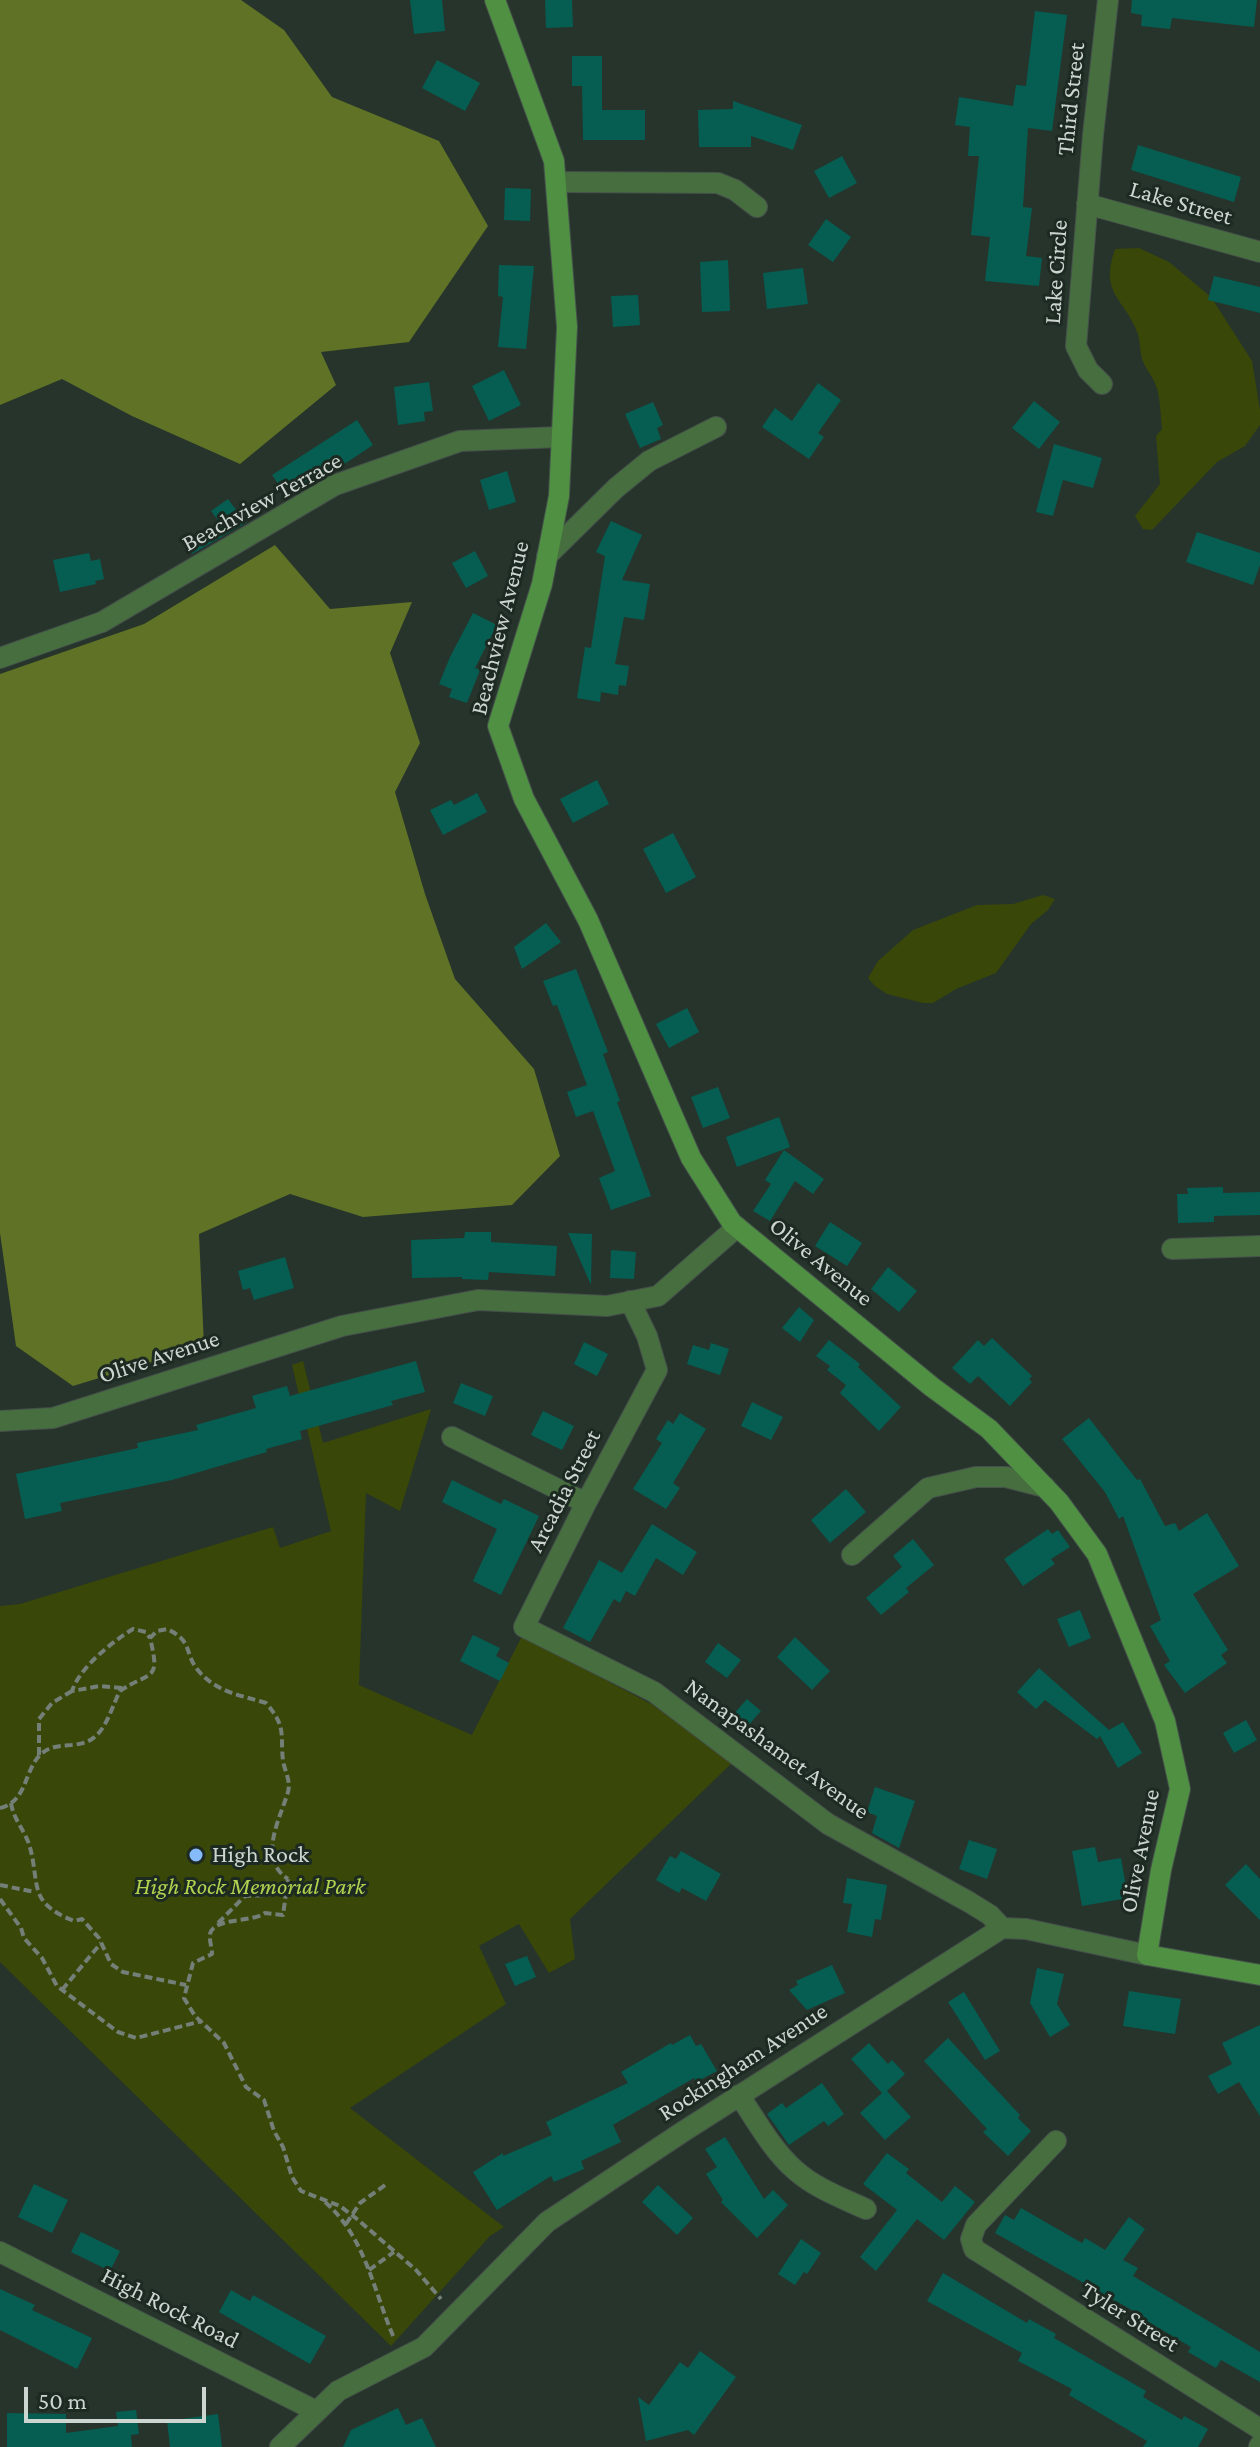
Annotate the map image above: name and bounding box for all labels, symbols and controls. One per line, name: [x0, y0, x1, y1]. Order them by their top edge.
street label: Third Street: [1051, 41, 1091, 157]
street label: Lake Street: [1126, 175, 1236, 231]
street label: Lake Circle: [1038, 219, 1074, 325]
street label: Beachview Terrace: [177, 446, 347, 558]
street label: Beachview Avenue: [464, 538, 536, 718]
street label: Olive Avenue: [763, 1211, 879, 1313]
street label: Olive Avenue: [95, 1324, 223, 1390]
street label: Arcadia Street: [521, 1425, 607, 1557]
street label: Nanapashamet Avenue: [679, 1672, 875, 1826]
street label: Olive Avenue: [1114, 1787, 1166, 1915]
place label: High Rock: [212, 1841, 309, 1869]
marker: High Rock: [187, 1846, 205, 1864]
park label: High Rock Memorial Park: [135, 1873, 365, 1901]
street label: Rockingham Avenue: [653, 1997, 833, 2127]
street label: High Rock Road: [96, 2261, 244, 2355]
street label: Tyler Street: [1076, 2276, 1184, 2358]
scale bar: [28, 2371, 210, 2421]
text: 50 m: [38, 2387, 87, 2414]

